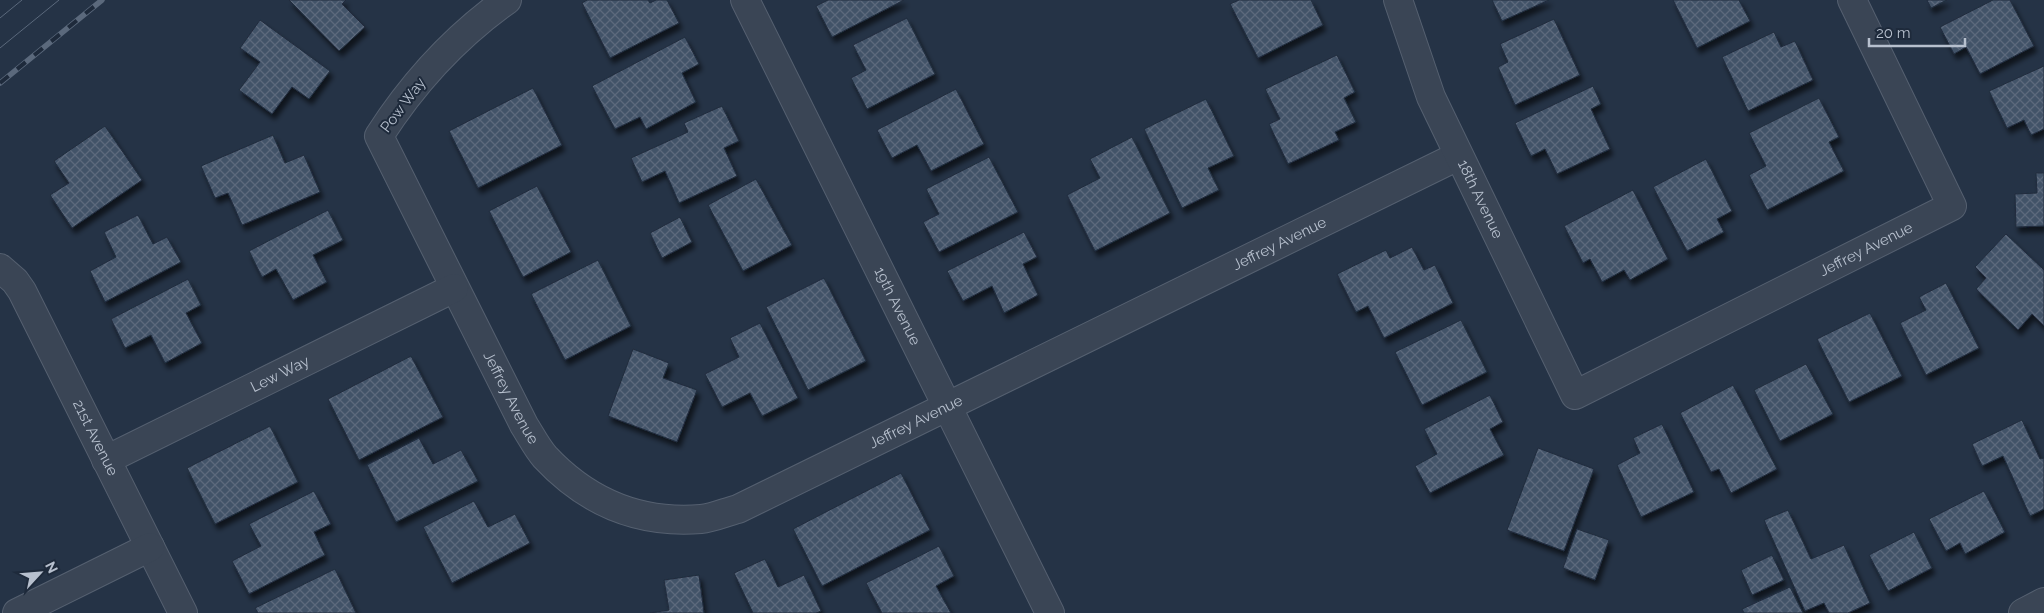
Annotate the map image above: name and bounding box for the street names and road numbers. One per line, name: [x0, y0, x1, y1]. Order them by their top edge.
street label: Pow Way: [377, 74, 429, 136]
street label: 18th Avenue: [1454, 157, 1507, 242]
street label: Jeffrey Avenue: [1230, 213, 1329, 274]
street label: Jeffrey Avenue: [1816, 218, 1916, 280]
street label: 19th Avenue: [870, 264, 924, 348]
street label: Jeffrey Avenue: [480, 348, 543, 448]
street label: Lew Way: [248, 352, 312, 396]
street label: Jeffrey Avenue: [866, 391, 966, 452]
street label: 21st Avenue: [69, 397, 122, 479]

